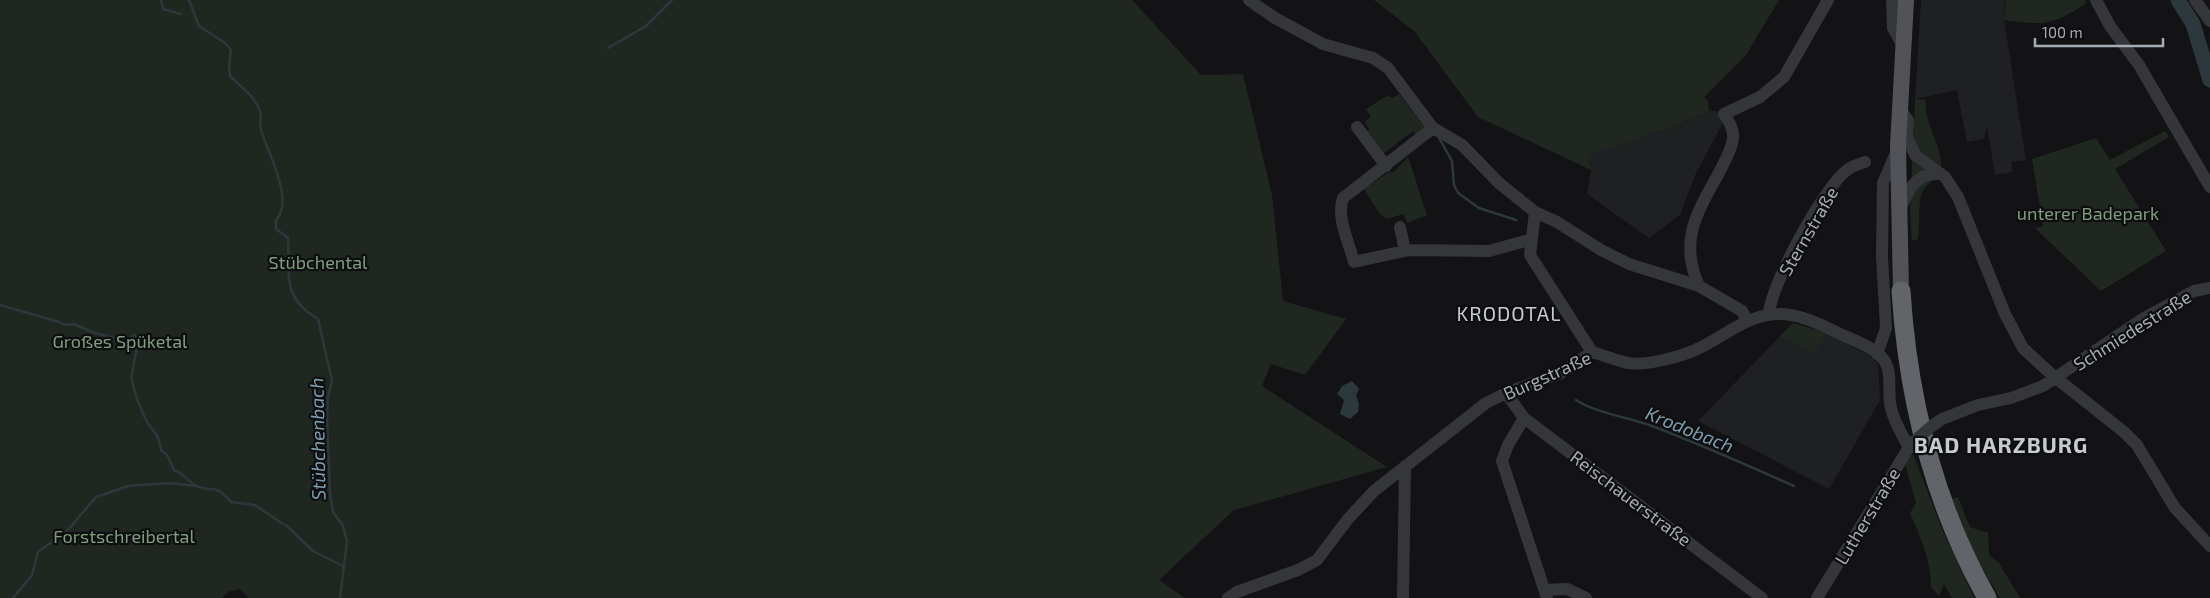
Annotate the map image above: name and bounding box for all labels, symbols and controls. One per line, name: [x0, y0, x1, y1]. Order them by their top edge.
scale bar: [2035, 15, 2162, 47]
text: 100 m: [2042, 23, 2083, 41]
street label: Sternstraße: [1774, 183, 1842, 279]
park label: unterer Badepark: [2017, 202, 2159, 224]
park label: Stübchental: [269, 251, 368, 273]
street label: Schmiedestraße: [2069, 285, 2195, 375]
district label: KRODOTAL: [1456, 301, 1562, 325]
park label: Großes Spüketal: [53, 330, 188, 352]
street label: Burgstraße: [1500, 346, 1594, 404]
water label: Stübchenbach: [304, 377, 330, 501]
water label: Krodobach: [1643, 401, 1737, 457]
district label: BAD HARZBURG: [1914, 431, 2088, 457]
street label: Reischauerstraße: [1566, 445, 1696, 551]
street label: Lutherstraße: [1830, 464, 1904, 568]
park label: Forstschreibertal: [53, 525, 195, 547]

